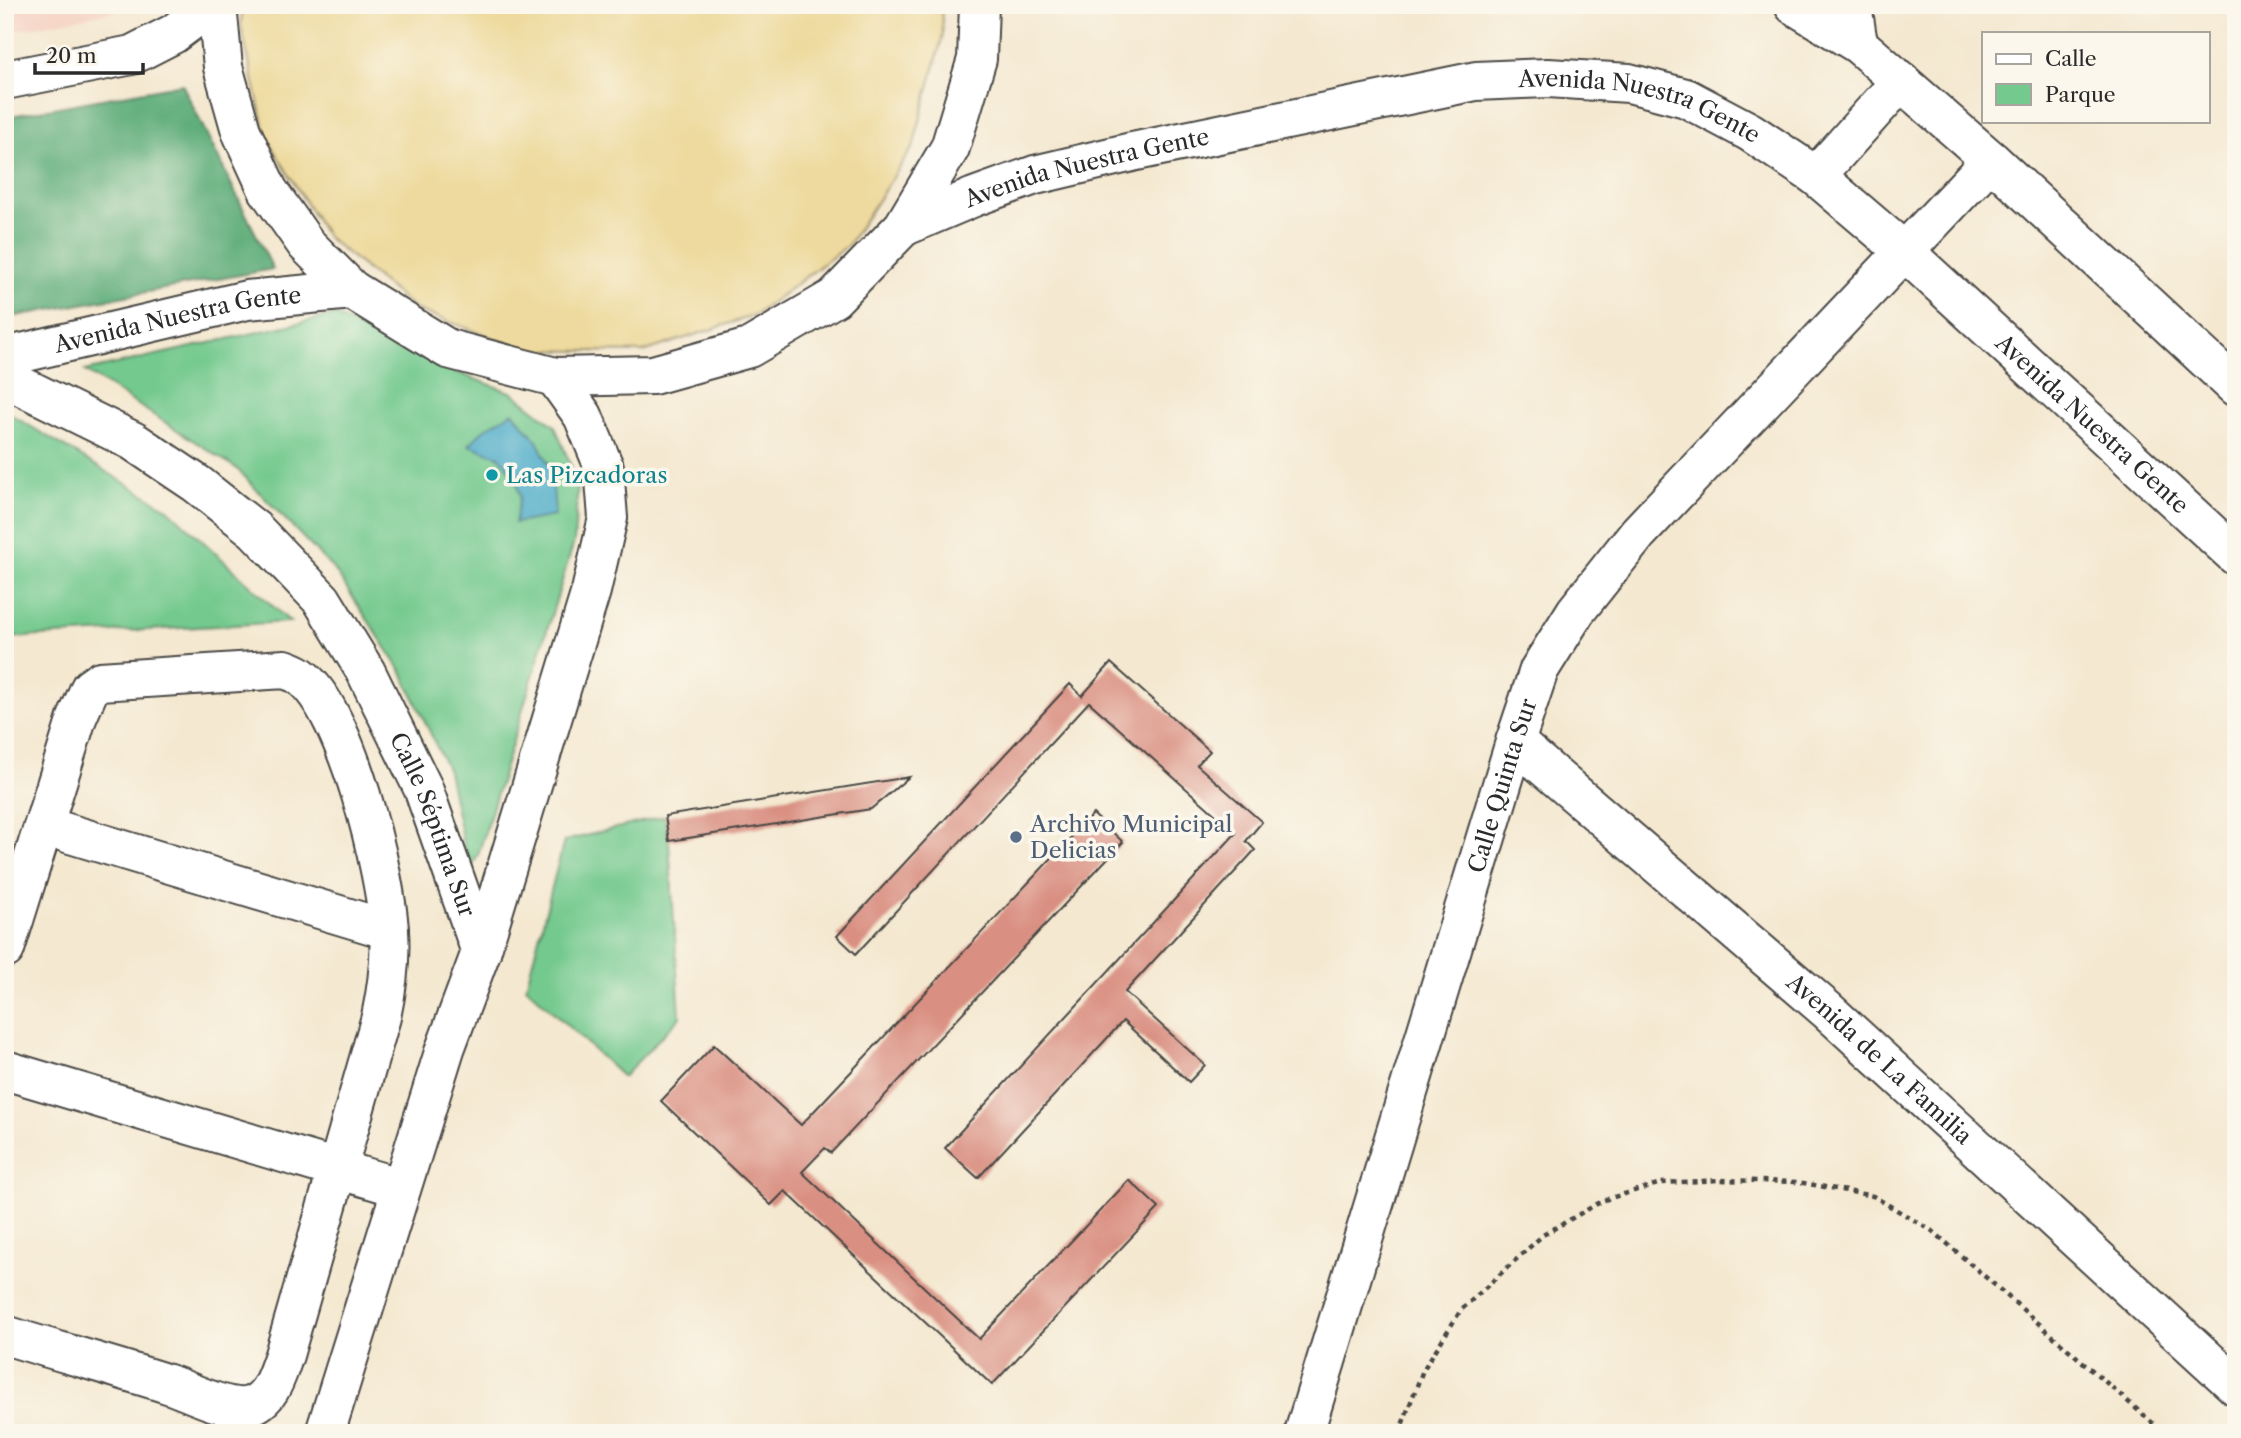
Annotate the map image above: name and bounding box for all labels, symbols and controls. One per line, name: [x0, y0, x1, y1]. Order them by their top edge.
scale bar: [35, 32, 144, 76]
legend: [1982, 32, 2210, 122]
text: 20 m: [46, 43, 97, 68]
text: Calle: [2045, 46, 2097, 71]
street label: Avenida Nuestra Gente: [1517, 64, 1766, 149]
text: Parque: [2045, 82, 2116, 107]
street label: Avenida Nuestra Gente: [959, 122, 1212, 214]
street label: Avenida Nuestra Gente: [51, 281, 302, 359]
street label: Avenida Nuestra Gente: [1989, 328, 2194, 519]
place label: Las Pizcadoras: [506, 461, 667, 489]
marker: Las Pizcadoras: [484, 467, 500, 483]
street label: Calle Quinta Sur: [1462, 695, 1543, 876]
street label: Calle Séptima Sur: [384, 728, 481, 921]
place label: Archivo Municipal Delicias: [1029, 810, 1233, 864]
marker: Archivo Municipal Delicias: [1008, 829, 1024, 845]
street label: Avenida de La Familia: [1780, 967, 1978, 1151]

